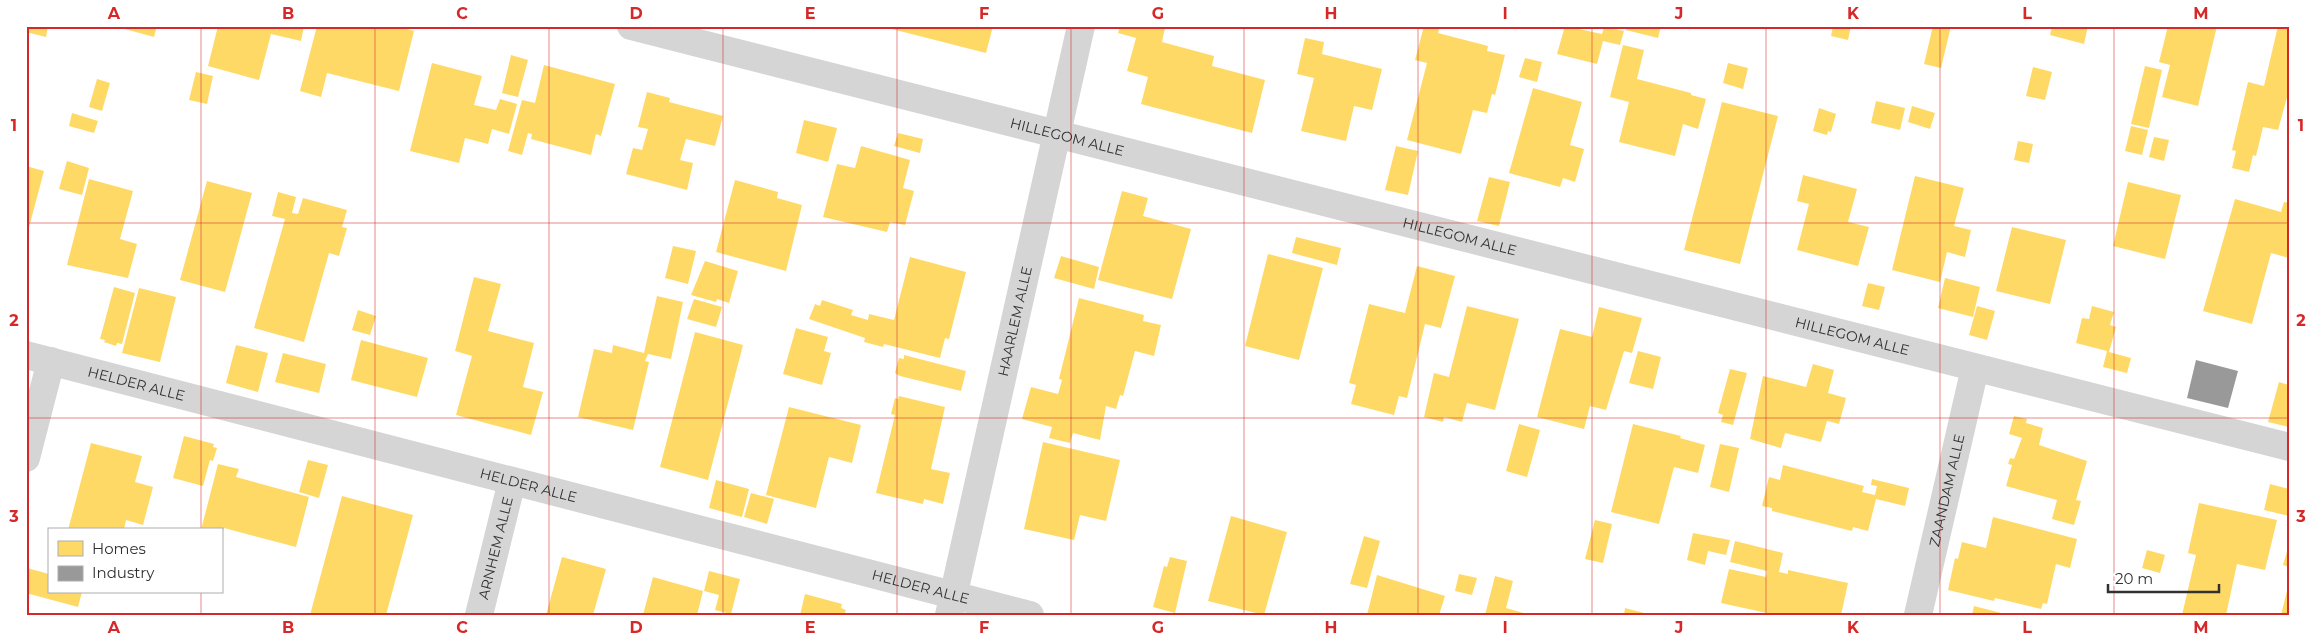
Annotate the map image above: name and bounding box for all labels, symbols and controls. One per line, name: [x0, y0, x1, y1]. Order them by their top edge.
text: A: [107, 4, 121, 23]
text: B: [282, 4, 294, 23]
text: C: [456, 4, 468, 23]
text: D: [629, 4, 643, 23]
text: E: [805, 4, 815, 23]
text: F: [979, 4, 989, 23]
text: G: [1152, 4, 1164, 23]
text: H: [1325, 4, 1337, 23]
text: I: [1502, 4, 1508, 23]
text: J: [1674, 4, 1683, 23]
text: K: [1847, 4, 1860, 23]
text: L: [2022, 4, 2032, 23]
text: M: [2193, 4, 2209, 23]
street label: HILLEGOM ALLE: [1008, 114, 1126, 160]
text: 1: [11, 116, 17, 135]
text: 1: [2298, 116, 2304, 135]
street label: HILLEGOM ALLE: [1401, 213, 1519, 260]
street label: HAARLEM ALLE: [994, 265, 1036, 378]
text: 2: [9, 311, 19, 330]
text: 2: [2296, 311, 2306, 330]
street label: HILLEGOM ALLE: [1793, 313, 1911, 359]
street label: HELDER ALLE: [86, 362, 187, 405]
street label: ZAANDAM ALLE: [1925, 432, 1969, 548]
street label: HELDER ALLE: [478, 464, 579, 506]
street label: ARNHEM ALLE: [474, 495, 517, 601]
text: 3: [8, 507, 19, 526]
text: 3: [2295, 507, 2306, 526]
legend: [48, 528, 222, 594]
text: Homes: [92, 539, 146, 558]
scale bar: [2108, 561, 2219, 593]
text: Industry: [92, 563, 155, 582]
street label: HELDER ALLE: [870, 565, 971, 608]
text: 20 m: [2115, 569, 2153, 588]
text: A: [107, 618, 121, 637]
text: B: [282, 618, 294, 637]
text: C: [456, 618, 468, 637]
text: D: [629, 618, 643, 637]
text: E: [805, 618, 815, 637]
text: F: [979, 618, 989, 637]
text: G: [1152, 618, 1164, 637]
text: H: [1325, 618, 1337, 637]
text: I: [1502, 618, 1508, 637]
text: J: [1674, 618, 1683, 637]
text: K: [1847, 618, 1860, 637]
text: L: [2022, 618, 2032, 637]
text: M: [2193, 618, 2209, 637]

